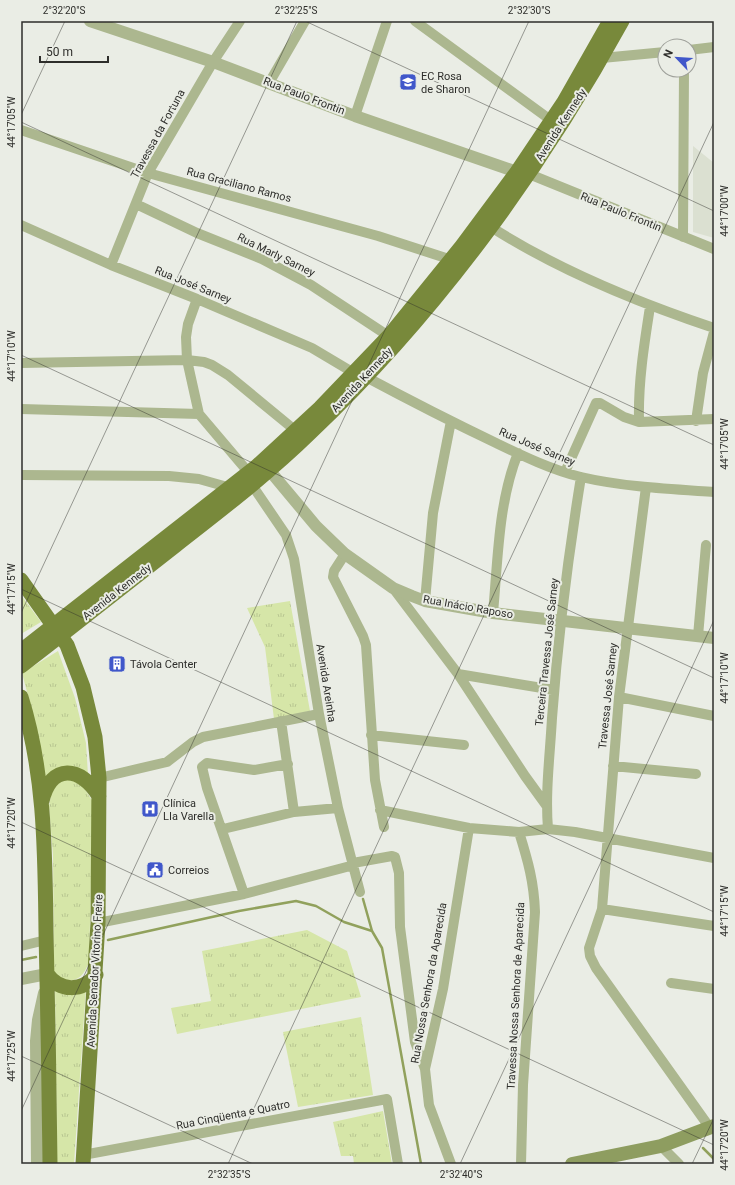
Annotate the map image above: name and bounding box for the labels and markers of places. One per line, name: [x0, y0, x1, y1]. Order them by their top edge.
place label: EC Rosa de Sharon: [421, 70, 470, 96]
school or university icon: EC Rosa de Sharon: [398, 72, 418, 92]
building icon: Távola Center: [107, 654, 127, 674]
place label: Távola Center: [130, 658, 197, 671]
place label: Clínica LIa Varella: [163, 797, 214, 823]
hospital icon: Clínica LIa Varella: [140, 799, 160, 819]
public building icon: Correios: [145, 860, 165, 880]
place label: Correios: [168, 864, 210, 877]

